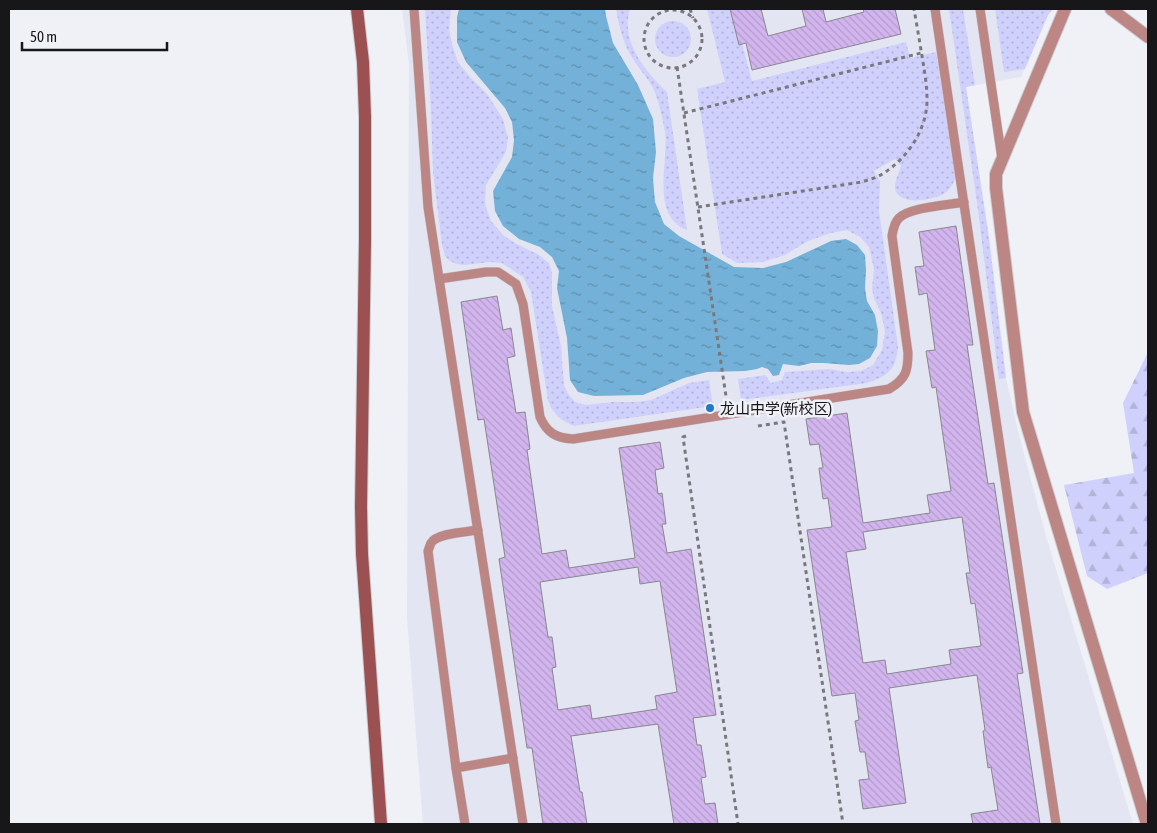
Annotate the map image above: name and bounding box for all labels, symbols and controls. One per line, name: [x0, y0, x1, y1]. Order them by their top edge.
scale bar: [22, 20, 168, 52]
text: 50 m: [30, 28, 57, 45]
place label: 龙山中学(新校区): [720, 400, 832, 417]
marker: 龙山中学(新校区): [704, 402, 716, 414]

